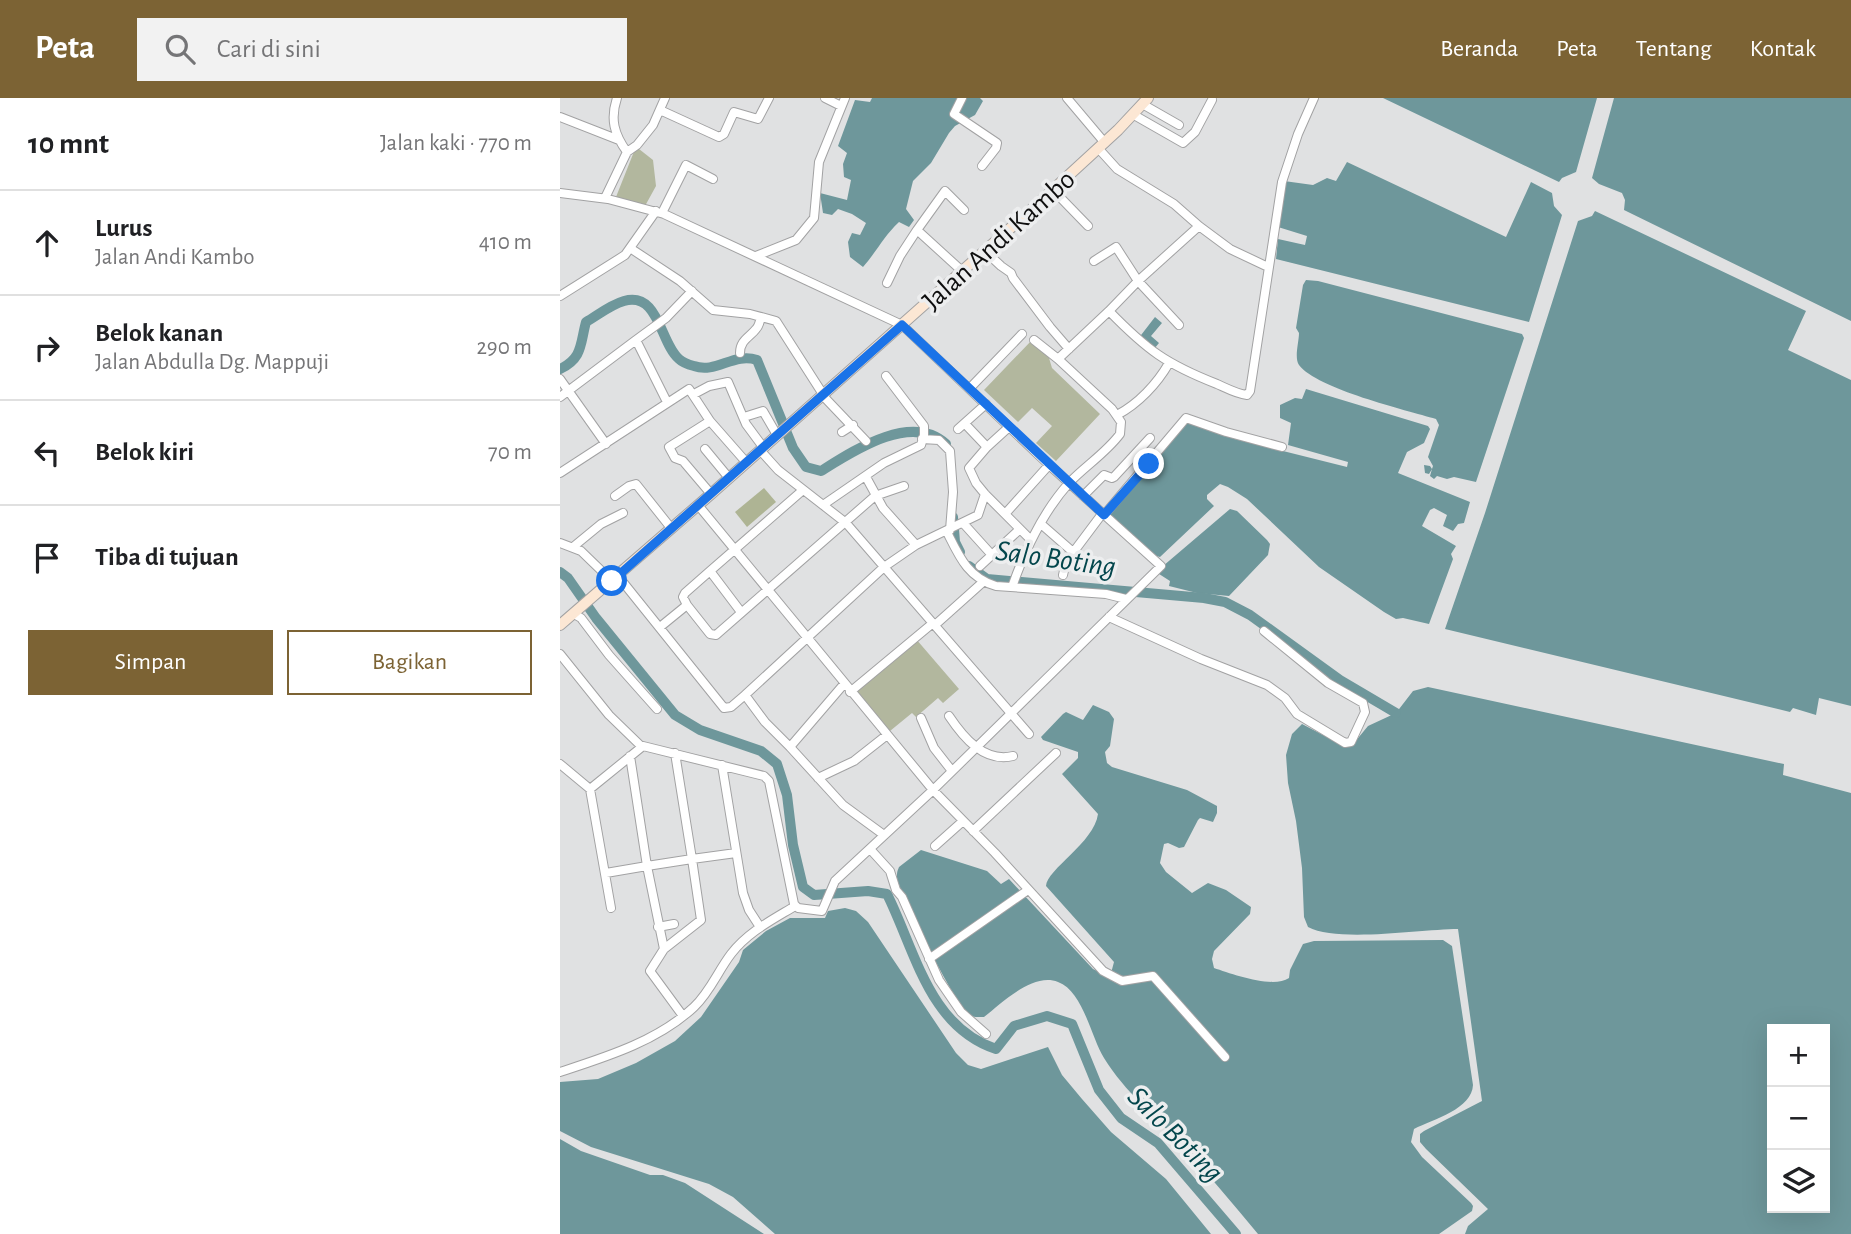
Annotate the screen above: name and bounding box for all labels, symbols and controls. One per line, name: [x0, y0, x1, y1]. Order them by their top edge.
search box: [137, 18, 627, 81]
icon: search: [161, 30, 199, 68]
text: Peta: [35, 32, 95, 65]
text: Cari di sini: [217, 36, 321, 62]
text: Beranda: [1440, 37, 1518, 61]
text: Peta: [1556, 37, 1598, 61]
text: Tentang: [1636, 37, 1712, 61]
text: Kontak: [1750, 37, 1816, 61]
text: 10 mnt: [28, 129, 109, 159]
text: Jalan kaki · 770 m: [380, 132, 532, 155]
street label: Jalan Andi Kambo: [918, 165, 1081, 316]
text: Lurus: [95, 215, 152, 241]
icon: ahead: [28, 224, 66, 262]
text: 410 m: [479, 231, 532, 254]
text: Jalan Andi Kambo: [95, 246, 255, 269]
text: Belok kanan: [95, 320, 223, 346]
icon: right: [28, 329, 66, 367]
text: 290 m: [476, 336, 532, 359]
text: Jalan Abdulla Dg. Mappuji: [95, 351, 329, 374]
icon: left: [28, 434, 66, 472]
text: Belok kiri: [95, 439, 194, 465]
text: 70 m: [488, 441, 532, 464]
route end: [1133, 448, 1164, 479]
water label: Salo Boting: [994, 536, 1118, 582]
icon: arrive: [28, 539, 66, 577]
text: Tiba di tujuan: [95, 544, 239, 570]
route start: [596, 565, 627, 596]
button: Simpan: [28, 630, 273, 695]
button: Bagikan: [287, 630, 532, 695]
map controls: [1767, 1024, 1830, 1213]
button: +: [1767, 1024, 1830, 1087]
water label: Salo Boting: [1122, 1081, 1229, 1188]
button: −: [1767, 1087, 1830, 1150]
button: layers: [1767, 1150, 1830, 1213]

